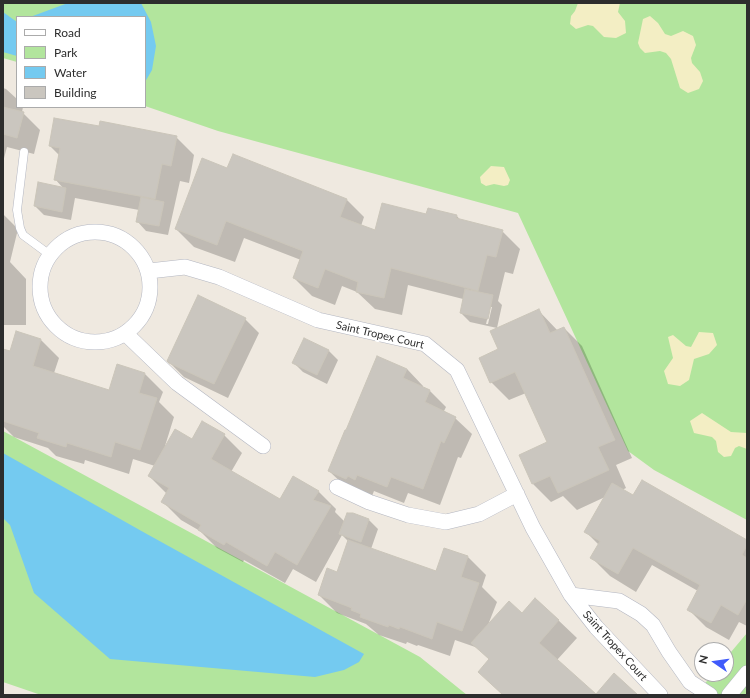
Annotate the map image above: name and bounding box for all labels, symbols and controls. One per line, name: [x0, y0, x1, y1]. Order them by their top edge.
legend: [16, 16, 146, 108]
text: Road: [54, 25, 81, 40]
text: Park: [54, 45, 77, 60]
text: Water: [54, 65, 87, 80]
text: Building: [54, 85, 97, 100]
street label: Saint Tropex Court: [335, 318, 425, 352]
street label: Saint Tropex Court: [580, 608, 650, 684]
north arrow: [694, 642, 734, 682]
text: N: [696, 654, 710, 665]

